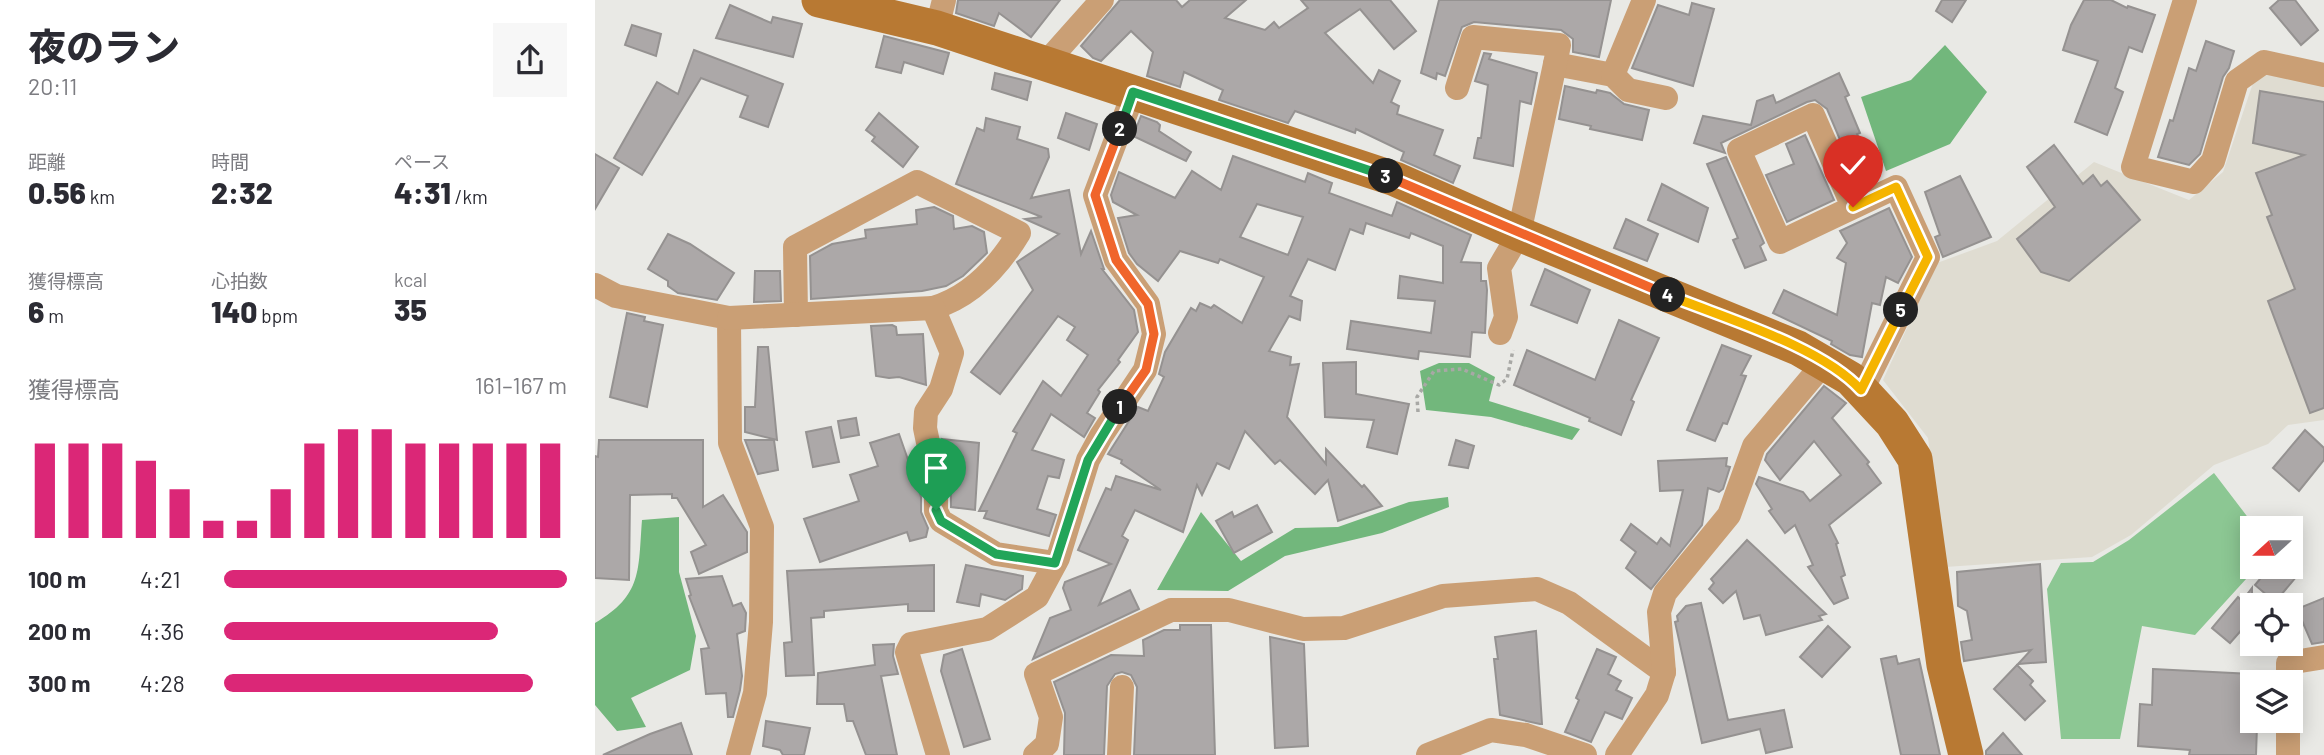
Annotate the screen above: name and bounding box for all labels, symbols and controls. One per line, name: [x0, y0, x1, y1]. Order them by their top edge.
text: 夜のラン: [28, 23, 180, 69]
button: share: [493, 23, 567, 97]
text: 20:11: [28, 72, 77, 100]
pin: 2: [1103, 111, 1137, 146]
text: 2: [1114, 117, 1125, 140]
pin: [1823, 135, 1883, 207]
icon: check: [1834, 146, 1872, 184]
text: 距離: [28, 150, 66, 173]
text: 時間: [211, 150, 249, 173]
text: ペース: [394, 150, 450, 173]
pin: 3: [1369, 158, 1403, 194]
text: 3: [1380, 164, 1391, 187]
text: 0.56: [28, 174, 86, 210]
text: 2:32: [211, 174, 273, 210]
text: 4:31: [394, 174, 451, 210]
text: km: [86, 185, 115, 208]
text: /km: [451, 185, 488, 208]
text: kcal: [394, 268, 427, 291]
text: 獲得標高: [28, 269, 104, 292]
text: 心拍数: [211, 269, 268, 292]
pin: 4: [1651, 278, 1685, 312]
text: 4: [1662, 283, 1673, 306]
text: 35: [394, 291, 427, 327]
pin: 5: [1883, 292, 1919, 328]
text: 6: [28, 293, 44, 329]
text: 140: [211, 293, 258, 329]
text: 5: [1895, 298, 1906, 321]
text: m: [44, 304, 64, 327]
text: bpm: [258, 304, 298, 327]
text: 161–167 m: [475, 371, 567, 399]
text: 獲得標高: [28, 375, 120, 403]
pin: 1: [1103, 390, 1137, 424]
text: 1: [1116, 395, 1123, 418]
pin: [906, 438, 966, 510]
icon: arrive: [917, 449, 955, 487]
north arrow: [2240, 516, 2303, 579]
map controls: [2240, 516, 2303, 733]
text: 100 m: [28, 565, 86, 593]
text: 4:21: [140, 565, 181, 593]
button: locate: [2240, 593, 2303, 656]
text: 200 m: [28, 617, 91, 645]
text: 4:36: [140, 617, 184, 645]
text: 300 m: [28, 669, 90, 697]
text: 4:28: [140, 669, 185, 697]
button: layers: [2240, 670, 2303, 733]

